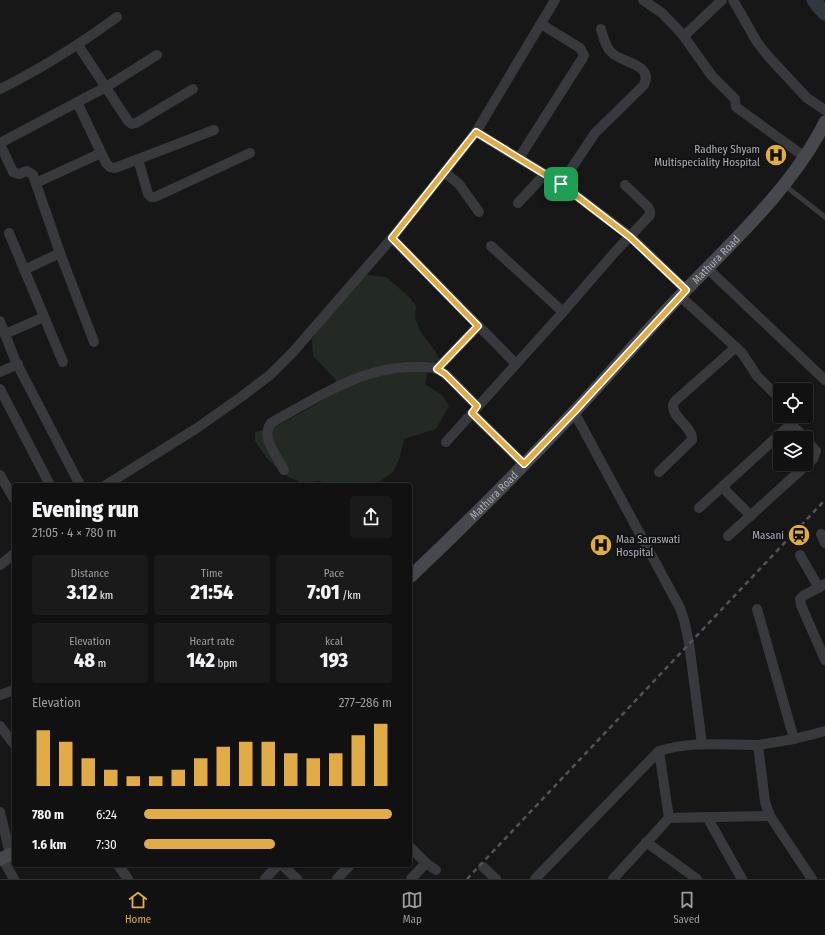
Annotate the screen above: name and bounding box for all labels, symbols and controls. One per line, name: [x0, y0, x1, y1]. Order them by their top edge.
hospital icon: Radhey Shyam Multispeciality Hospital: [763, 142, 789, 168]
place label: Radhey Shyam Multispeciality Hospital: [654, 143, 760, 169]
pin: [544, 167, 578, 201]
icon: arrive: [550, 173, 572, 195]
street label: Mathura Road: [690, 233, 743, 287]
map controls: [773, 383, 813, 471]
button: locate: [773, 383, 813, 423]
button: layers: [773, 431, 813, 471]
street label: Mathura Road: [467, 469, 521, 522]
text: Evening run: [32, 496, 139, 523]
button: share: [350, 496, 392, 538]
station icon: Masani: [786, 522, 812, 548]
text: 21:05 · 4 × 780 m: [32, 525, 117, 540]
place label: Masani: [752, 529, 784, 542]
hospital icon: Maa Saraswati Hospital: [588, 532, 614, 558]
place label: Maa Saraswati Hospital: [616, 533, 680, 559]
text: Distance: [71, 567, 109, 580]
text: Time: [201, 567, 223, 580]
text: Pace: [324, 567, 344, 580]
text: 3.12: [67, 580, 97, 604]
text: 21:54: [190, 580, 234, 604]
text: 7:01: [307, 580, 340, 604]
text: km: [97, 589, 113, 602]
text: /km: [340, 589, 361, 602]
text: Elevation: [69, 635, 111, 648]
text: Heart rate: [189, 635, 235, 648]
text: kcal: [325, 635, 343, 648]
text: 48: [74, 648, 95, 672]
text: 142: [186, 648, 215, 672]
text: 193: [320, 648, 348, 672]
text: m: [95, 657, 106, 670]
text: bpm: [215, 657, 238, 670]
text: Elevation: [32, 695, 81, 710]
text: 277–286 m: [339, 695, 392, 710]
text: 780 m: [32, 807, 64, 822]
text: 6:24: [96, 807, 117, 822]
text: 1.6 km: [32, 837, 66, 852]
text: 7:30: [96, 837, 117, 852]
tab: Home: [125, 889, 151, 926]
tab: Map: [401, 889, 423, 926]
tab: Saved: [673, 889, 700, 926]

